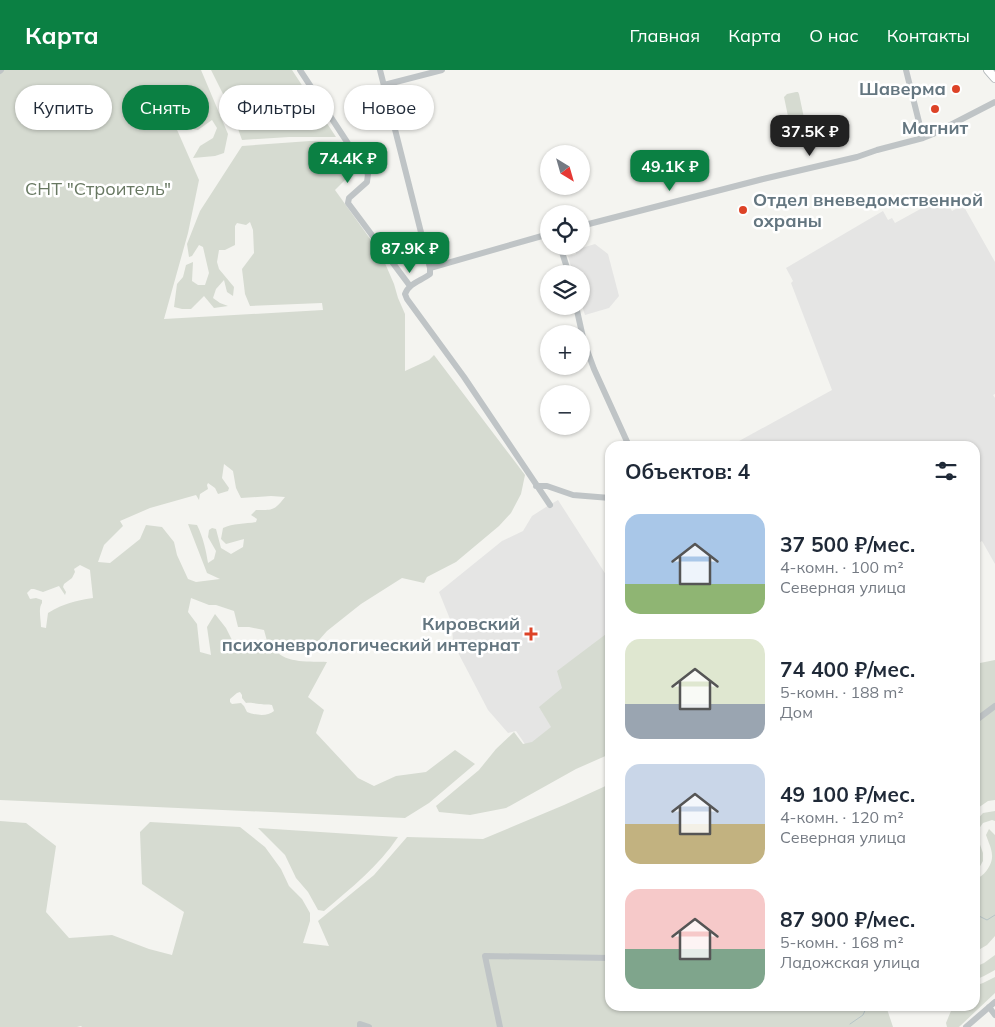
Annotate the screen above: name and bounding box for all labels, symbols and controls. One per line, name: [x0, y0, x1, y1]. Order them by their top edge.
text: Карта: [25, 20, 99, 50]
text: Главная: [630, 24, 700, 47]
text: Карта: [728, 24, 781, 47]
text: О нас: [809, 24, 859, 47]
text: Контакты: [887, 24, 970, 47]
place label: Шаверма: [859, 77, 946, 100]
marker: Шаверма: [950, 83, 962, 95]
chip: Купить: [15, 85, 112, 130]
chip: Снять: [122, 85, 209, 130]
chip: Фильтры: [219, 85, 334, 130]
chip: Новое: [344, 85, 434, 130]
marker: Магнит: [929, 103, 941, 115]
pin: 37.5K ₽: [764, 114, 856, 157]
place label: Магнит: [902, 116, 968, 139]
text: 37.5K ₽: [781, 121, 839, 141]
pin: 74.4K ₽: [302, 142, 394, 184]
north arrow: [540, 145, 590, 195]
map controls: [540, 145, 590, 435]
text: 74.4K ₽: [319, 148, 377, 168]
pin: 49.1K ₽: [624, 150, 716, 192]
text: 49.1K ₽: [641, 156, 699, 176]
park label: СНТ "Строитель": [25, 177, 171, 200]
place label: Отдел вневедомственной охраны: [753, 188, 983, 232]
marker: Отдел вневедомственной охраны: [737, 204, 749, 216]
button: locate: [540, 205, 590, 255]
pin: 87.9K ₽: [364, 232, 456, 274]
text: 87.9K ₽: [381, 238, 439, 258]
button: layers: [540, 265, 590, 315]
button: +: [540, 325, 590, 375]
button: −: [540, 385, 590, 435]
icon: filters: [932, 457, 960, 485]
text: Объектов: 4: [625, 458, 750, 484]
text: 37 500 ₽/мес.: [780, 531, 915, 557]
icon: home: [665, 534, 725, 594]
text: 4-комн. · 100 m²: [780, 557, 904, 577]
text: Северная улица: [780, 577, 906, 597]
place label: Кировский психоневрологический интернат: [222, 612, 520, 656]
marker: Кировский психоневрологический интернат: [524, 627, 538, 641]
text: 74 400 ₽/мес.: [780, 656, 915, 682]
icon: home: [665, 659, 725, 719]
text: 5-комн. · 188 m²: [780, 682, 904, 702]
text: Дом: [780, 702, 813, 722]
text: 49 100 ₽/мес.: [780, 781, 915, 807]
icon: home: [665, 784, 725, 844]
text: 4-комн. · 120 m²: [780, 807, 904, 827]
text: Северная улица: [780, 827, 906, 847]
text: 87 900 ₽/мес.: [780, 906, 915, 932]
icon: home: [665, 909, 725, 969]
text: 5-комн. · 168 m²: [780, 932, 904, 952]
text: Ладожская улица: [780, 952, 920, 972]

